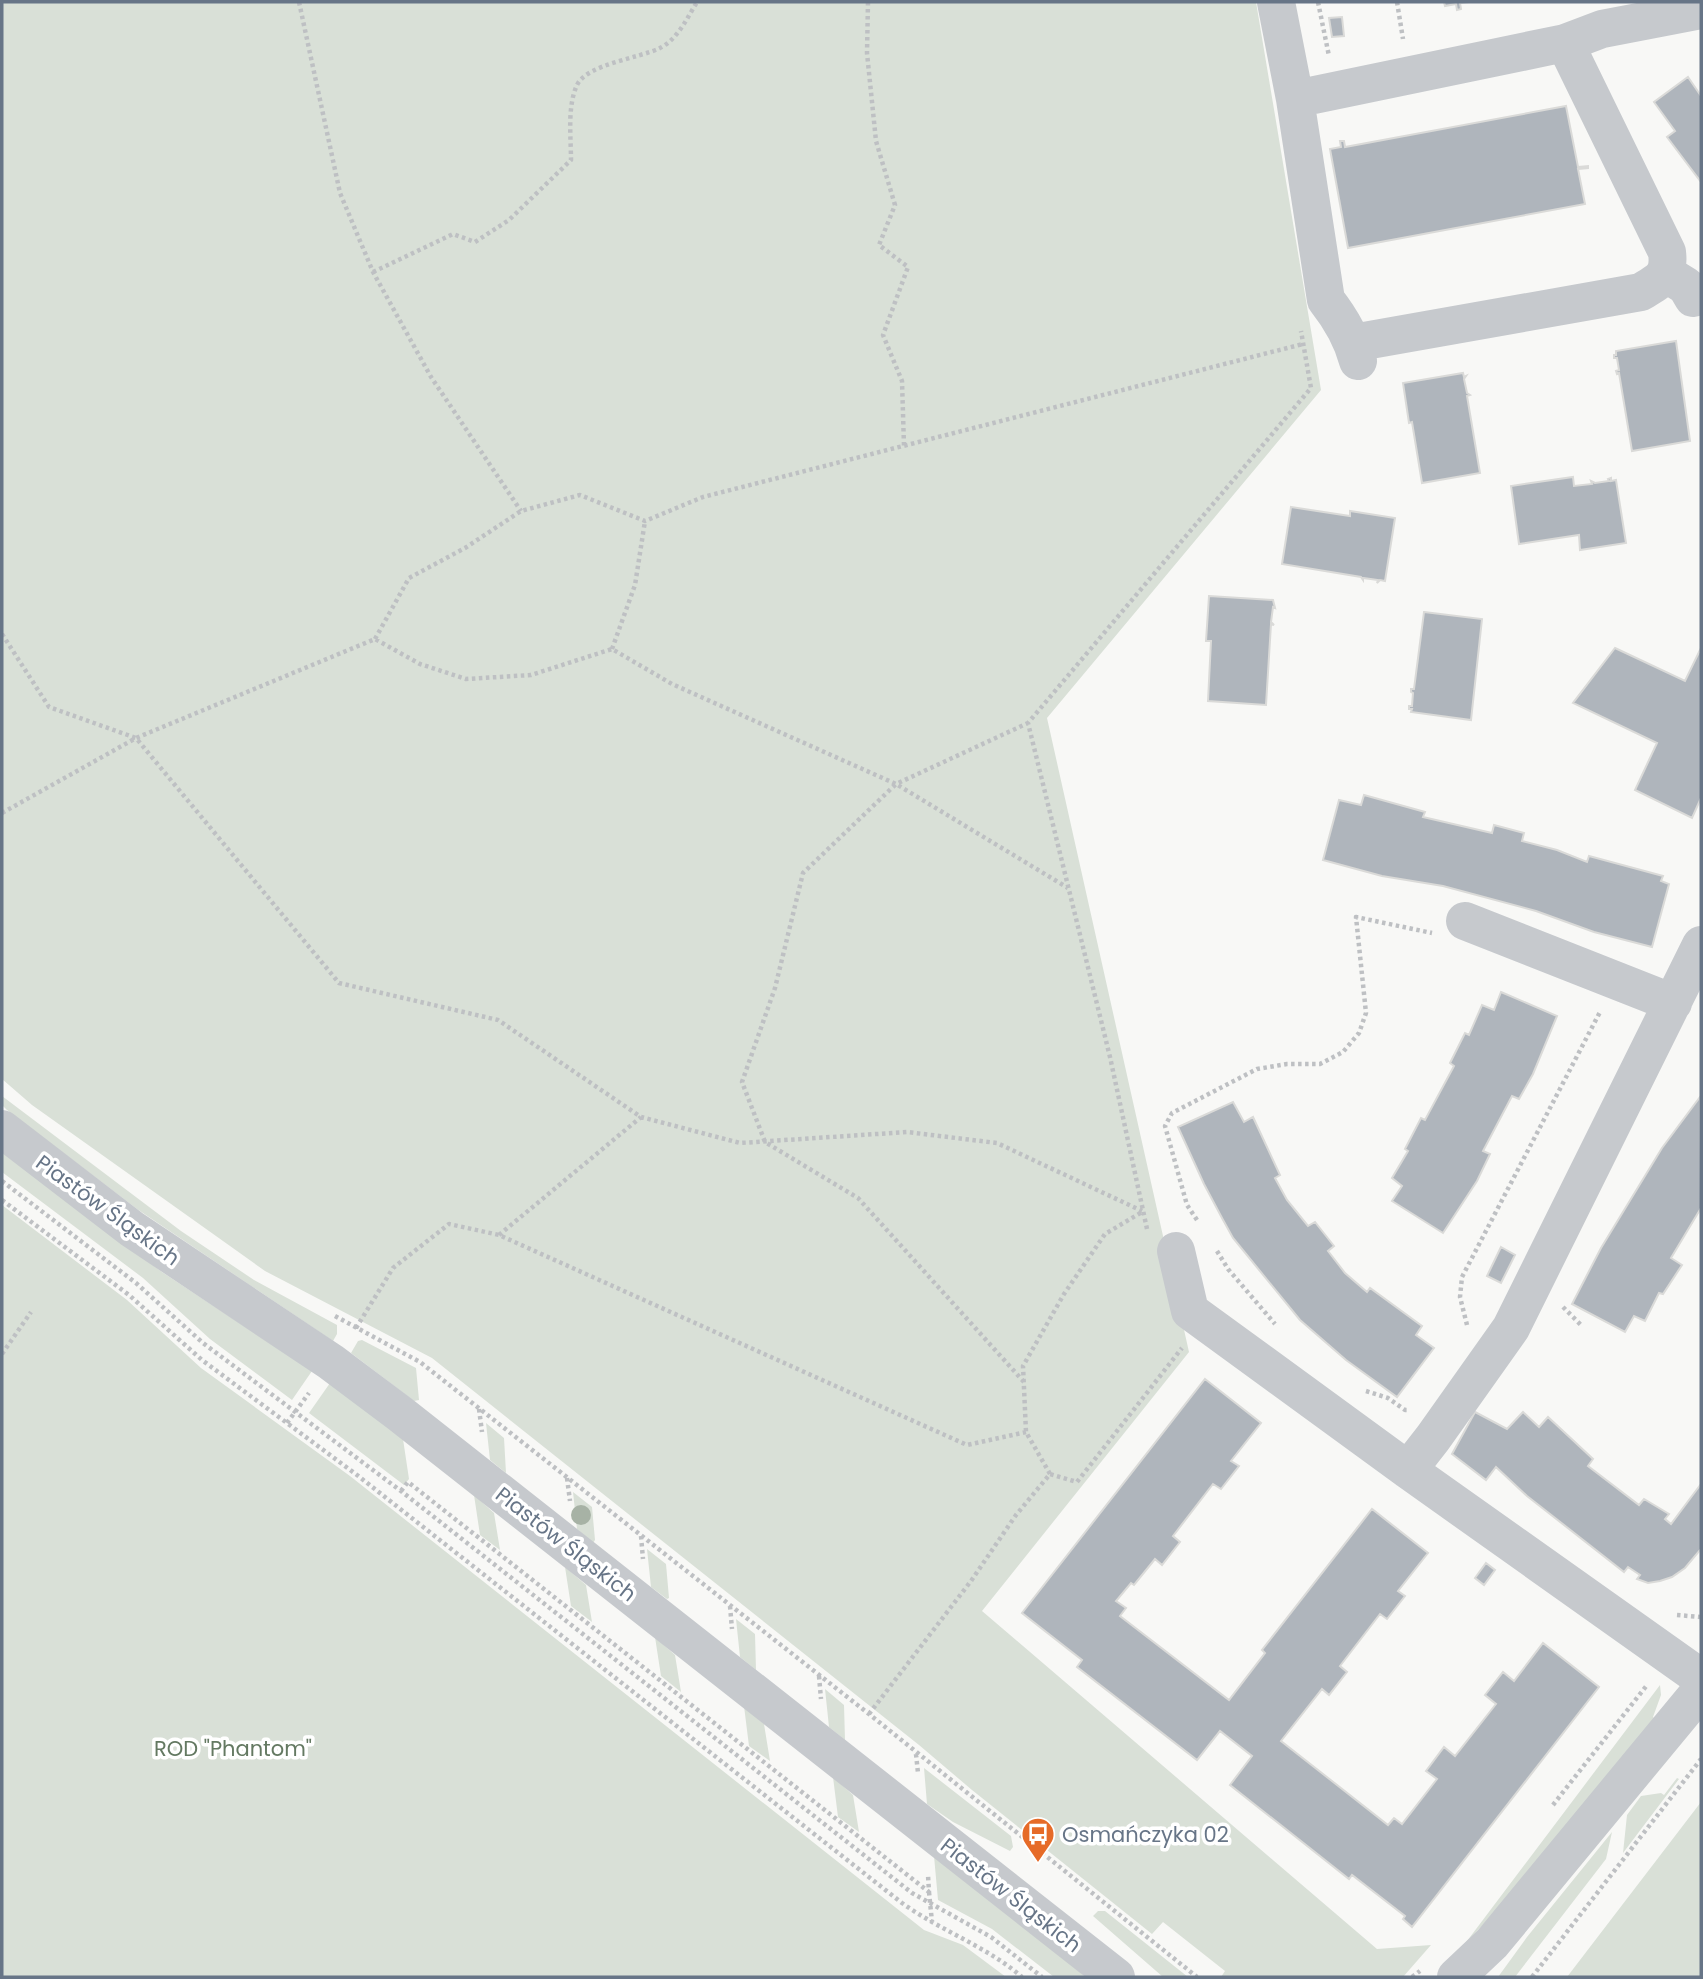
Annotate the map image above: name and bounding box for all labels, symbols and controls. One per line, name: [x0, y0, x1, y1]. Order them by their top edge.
street label: Piastów Śląskich: [30, 1148, 186, 1272]
street label: Piastów Śląskich: [490, 1480, 642, 1608]
park label: ROD "Phantom": [154, 1734, 312, 1763]
bus stop icon: Osmańczyka 02: [1019, 1815, 1057, 1864]
place label: Osmańczyka 02: [1062, 1820, 1229, 1849]
street label: Piastów Śląskich: [935, 1831, 1087, 1959]

